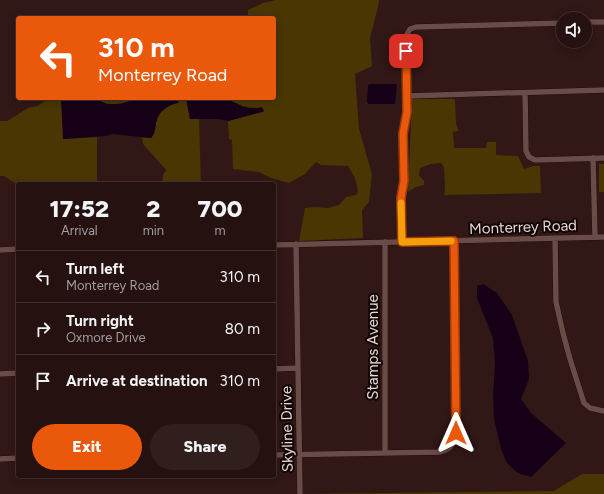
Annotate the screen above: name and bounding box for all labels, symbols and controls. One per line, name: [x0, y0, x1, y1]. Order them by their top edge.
map controls: [556, 12, 592, 48]
button: sound: [556, 12, 592, 48]
text: 310 m: [98, 30, 175, 64]
icon: left: [32, 32, 84, 84]
pin: [389, 34, 423, 68]
icon: arrive: [395, 40, 417, 62]
text: Monterrey Road: [98, 64, 227, 86]
text: 17:52: [50, 194, 109, 223]
text: 2: [146, 194, 160, 223]
text: 700: [198, 194, 242, 223]
street label: Monterrey Road: [469, 216, 577, 238]
text: Arrival: [61, 223, 98, 238]
text: min: [143, 223, 164, 238]
text: m: [214, 223, 226, 238]
text: Turn left: [66, 260, 124, 278]
icon: left: [32, 266, 54, 288]
text: 310 m: [220, 268, 260, 286]
text: Monterrey Road: [66, 278, 159, 293]
street label: Stamps Avenue: [364, 294, 382, 400]
text: Turn right: [66, 312, 134, 330]
icon: right: [32, 318, 54, 340]
text: 80 m: [225, 320, 260, 338]
text: Oxmore Drive: [66, 330, 146, 345]
icon: arrive: [32, 370, 54, 392]
text: Arrive at destination: [66, 372, 207, 390]
text: 310 m: [220, 372, 260, 390]
street label: Skyline Drive: [277, 386, 297, 472]
position arrow: [435, 412, 477, 454]
button: Exit: [32, 424, 142, 470]
button: Share: [150, 424, 260, 470]

